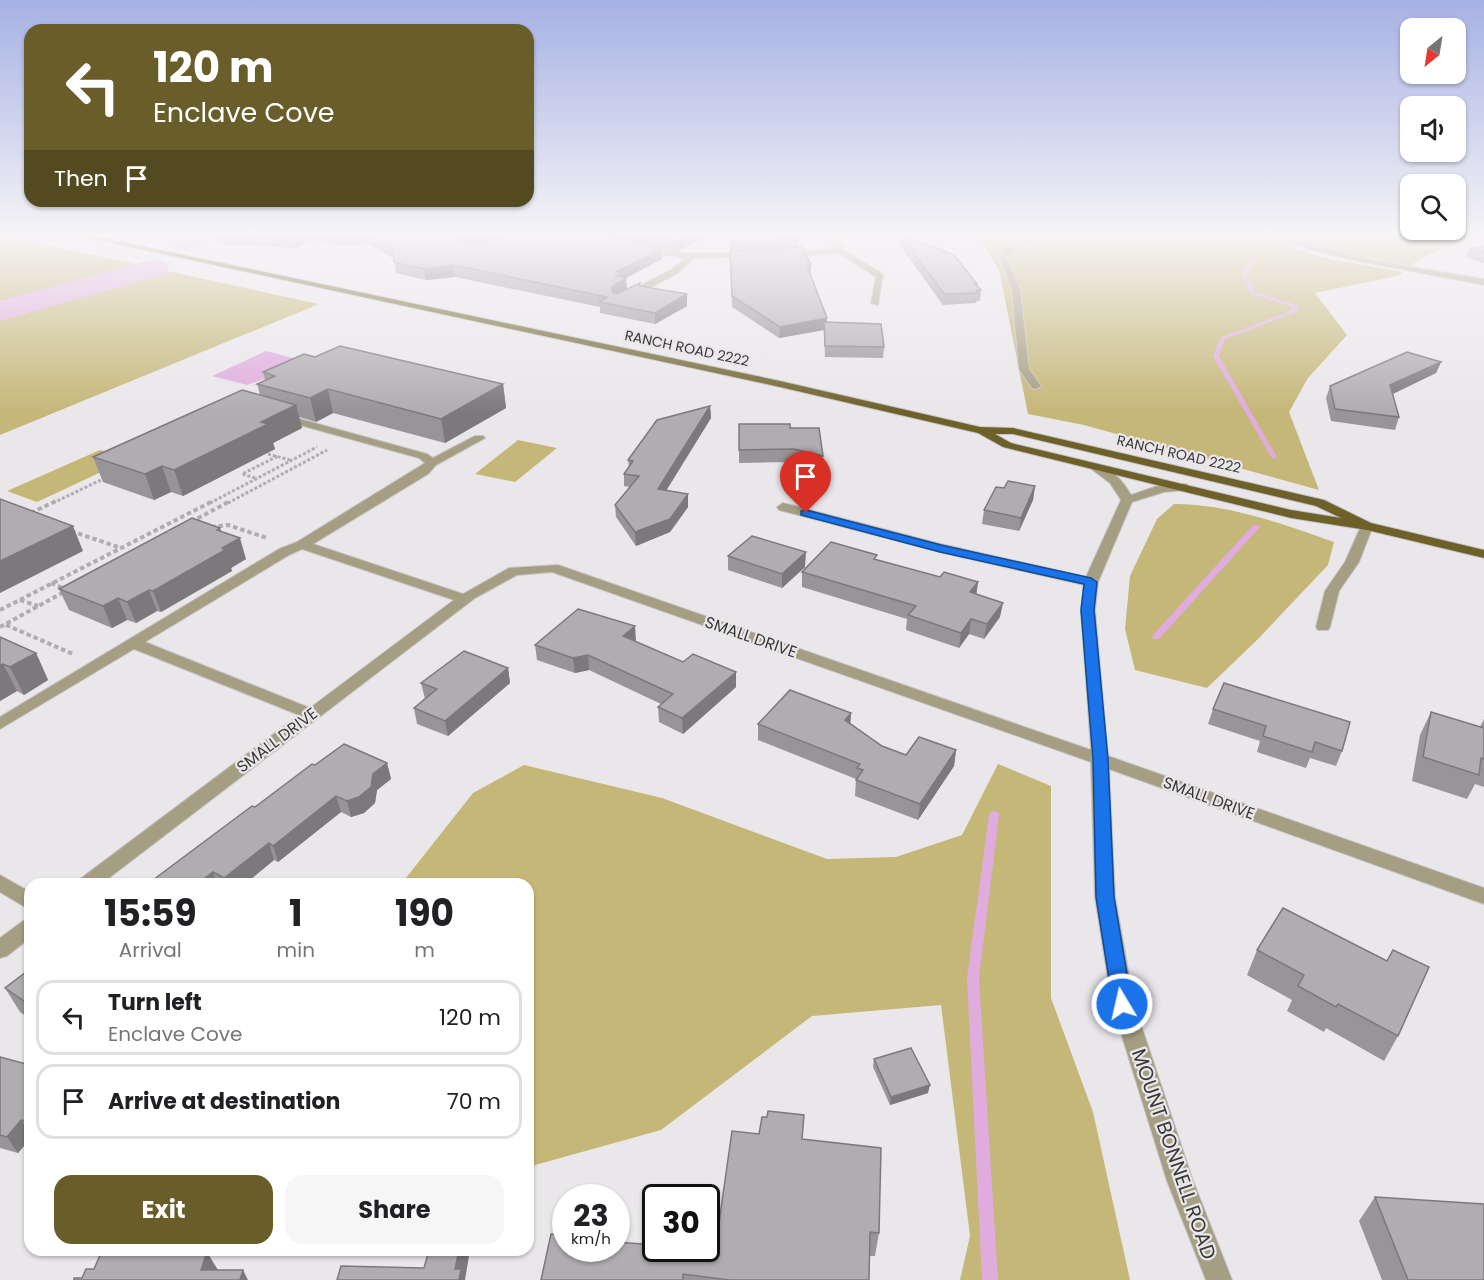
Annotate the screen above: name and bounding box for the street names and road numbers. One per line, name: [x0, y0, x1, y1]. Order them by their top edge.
street label: RANCH ROAD 2222: [623, 325, 751, 371]
street label: RANCH ROAD 2222: [1115, 430, 1243, 478]
street label: SMALL DRIVE: [702, 610, 800, 664]
street label: SMALL DRIVE: [232, 702, 322, 778]
street label: SMALL DRIVE: [1160, 771, 1258, 825]
street label: MOUNT BONNELL ROAD: [1125, 1045, 1223, 1263]

